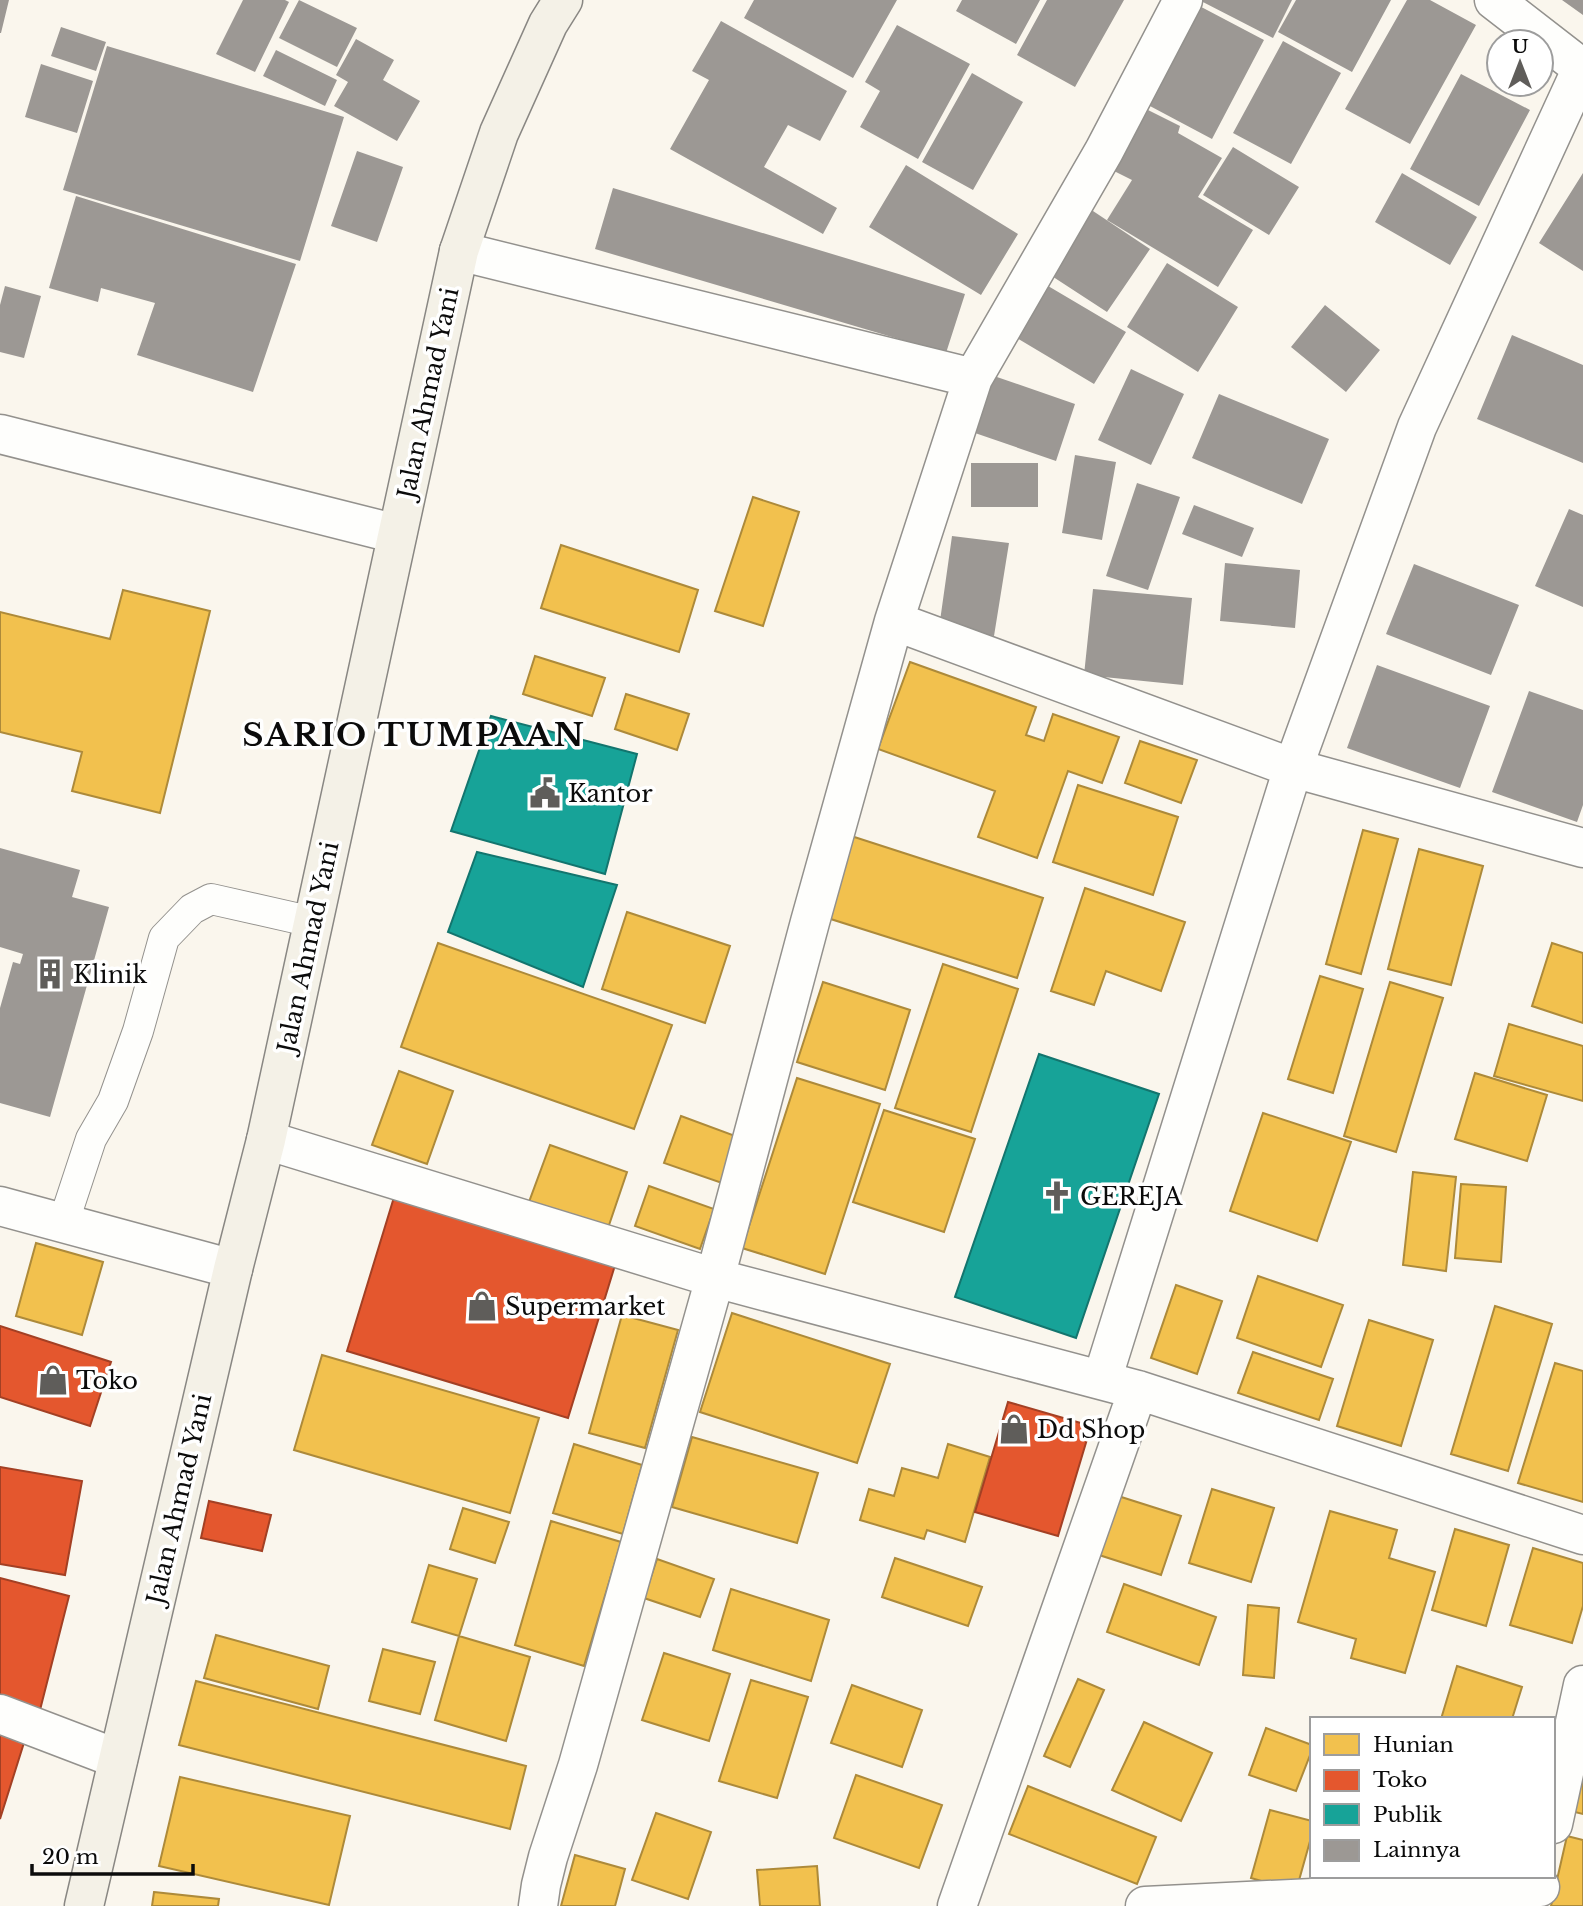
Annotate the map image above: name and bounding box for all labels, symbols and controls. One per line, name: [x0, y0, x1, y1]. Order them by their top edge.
north arrow: [1485, 28, 1555, 98]
text: U: [1512, 35, 1529, 58]
street label: Jalan Ahmad Yani: [391, 285, 465, 504]
district label: SARIO TUMPAAN: [242, 715, 586, 755]
public building icon: Kantor: [528, 776, 562, 810]
place label: Kantor: [568, 779, 653, 808]
street label: Jalan Ahmad Yani: [271, 839, 345, 1058]
building icon: Klinik: [33, 957, 67, 991]
place label: Klinik: [73, 960, 147, 989]
church icon: GEREJA: [1040, 1179, 1074, 1213]
place label: GEREJA: [1080, 1182, 1183, 1211]
shop icon: Supermarket: [465, 1289, 499, 1323]
place label: Supermarket: [505, 1292, 665, 1321]
shop icon: Toko: [36, 1363, 70, 1397]
place label: Toko: [76, 1366, 138, 1395]
street label: Jalan Ahmad Yani: [140, 1391, 217, 1610]
shop icon: Dd Shop: [997, 1412, 1031, 1446]
place label: Dd Shop: [1037, 1415, 1145, 1444]
legend: [1310, 1717, 1555, 1878]
text: Hunian: [1373, 1732, 1454, 1758]
text: Toko: [1373, 1767, 1427, 1793]
text: Publik: [1373, 1802, 1442, 1828]
scale bar: [32, 1832, 192, 1876]
text: Lainnya: [1373, 1837, 1461, 1863]
text: 20 m: [42, 1844, 99, 1870]

